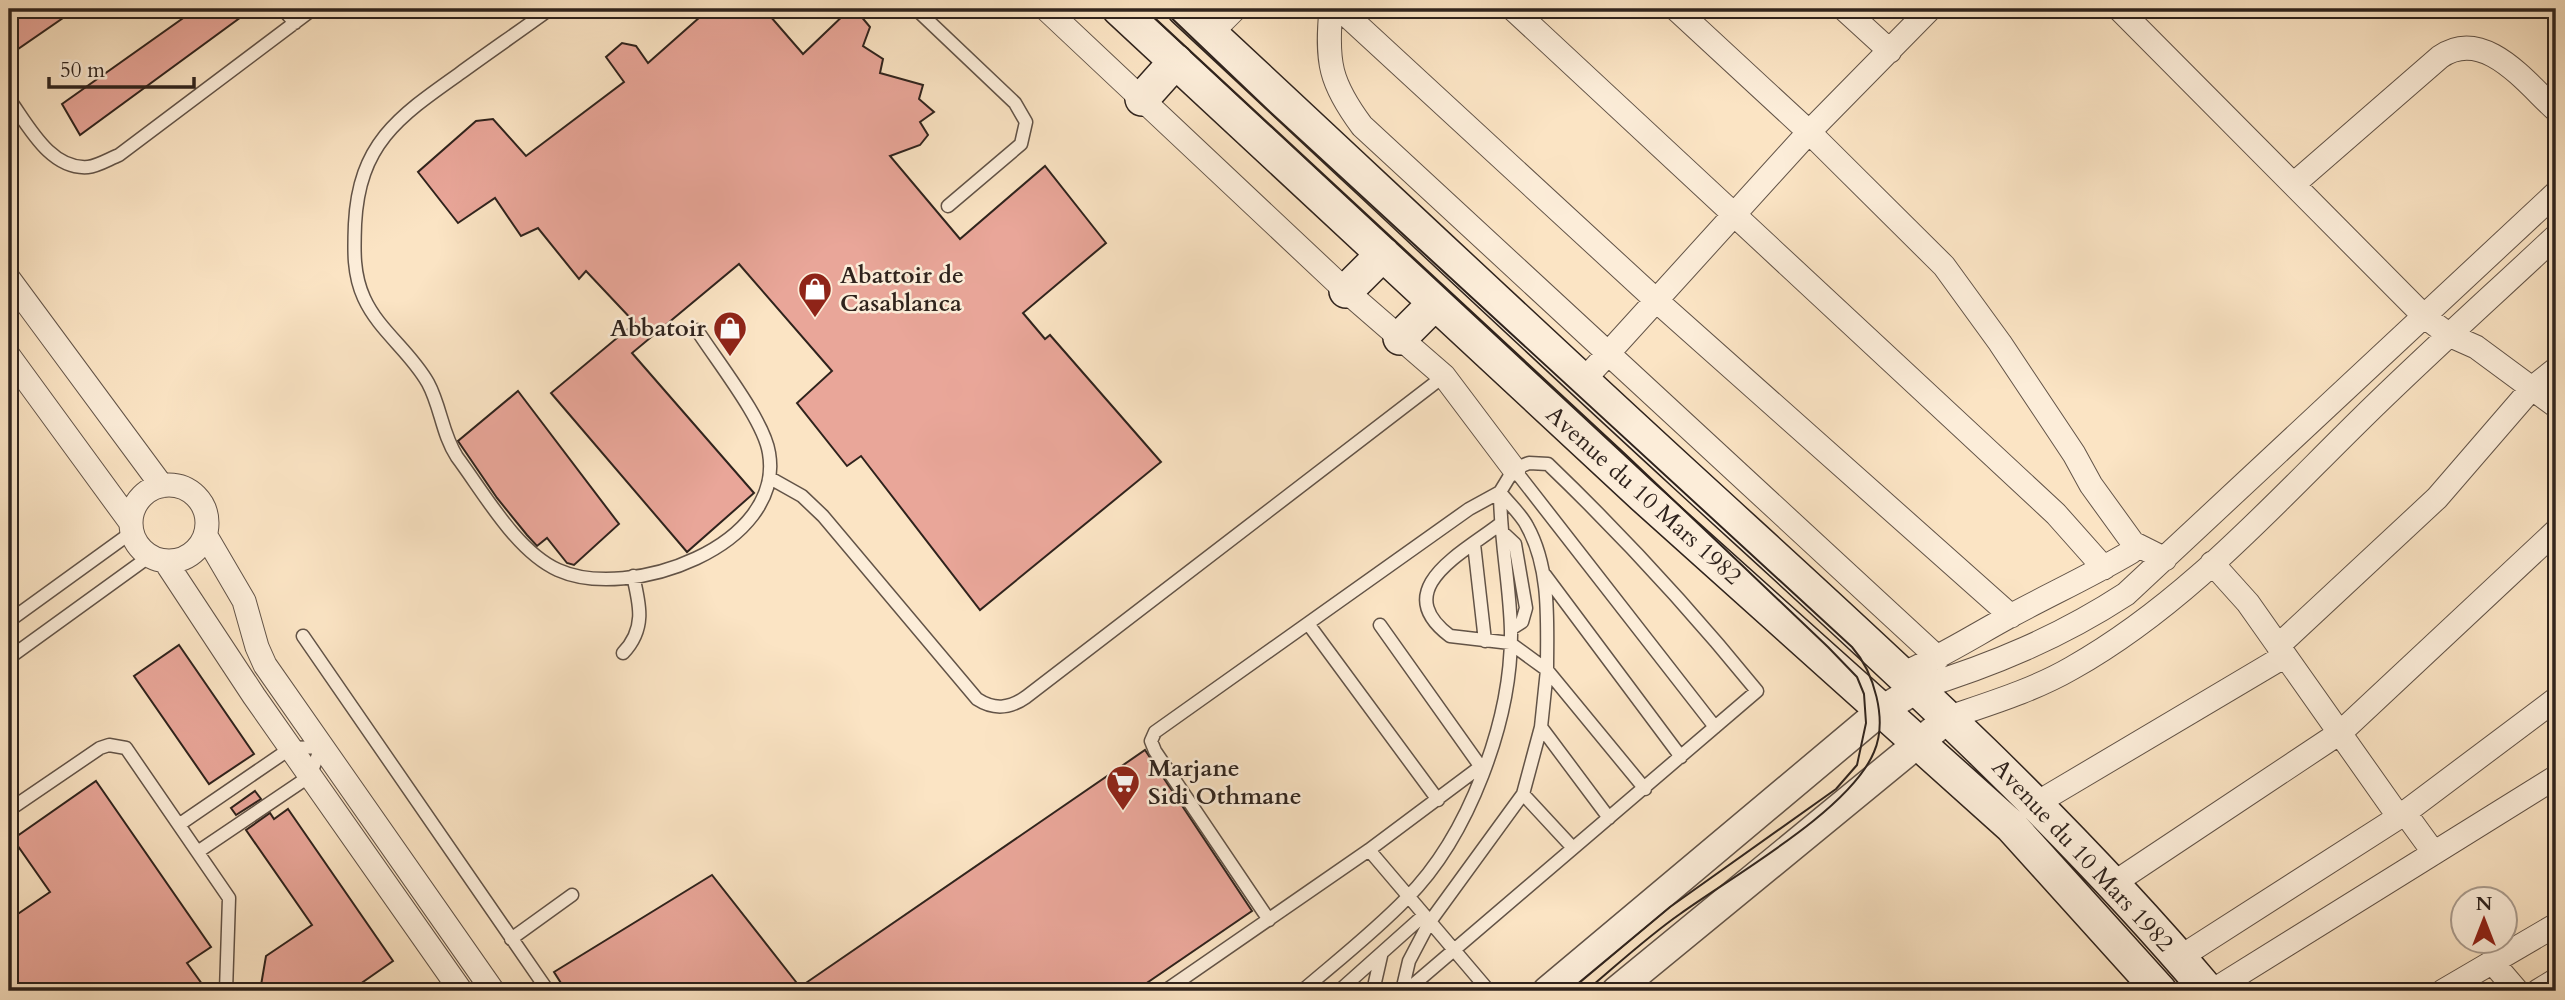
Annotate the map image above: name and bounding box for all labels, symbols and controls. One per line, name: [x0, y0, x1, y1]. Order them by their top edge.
scale bar: [49, 46, 194, 90]
text: 50 m: [60, 56, 105, 85]
place label: Abattoir de Casablanca: [840, 259, 964, 320]
shop icon: Abattoir de Casablanca: [796, 270, 834, 319]
shop icon: Abbatoir: [711, 309, 749, 358]
place label: Abbatoir: [610, 312, 706, 345]
street label: Avenue du 10 Mars 1982: [1539, 398, 1749, 592]
place label: Marjane Sidi Othmane: [1148, 752, 1302, 813]
street label: Avenue du 10 Mars 1982: [1984, 752, 2181, 959]
supermarket icon: Marjane Sidi Othmane: [1104, 763, 1142, 812]
north arrow: [2450, 884, 2520, 954]
text: N: [2476, 891, 2493, 917]

